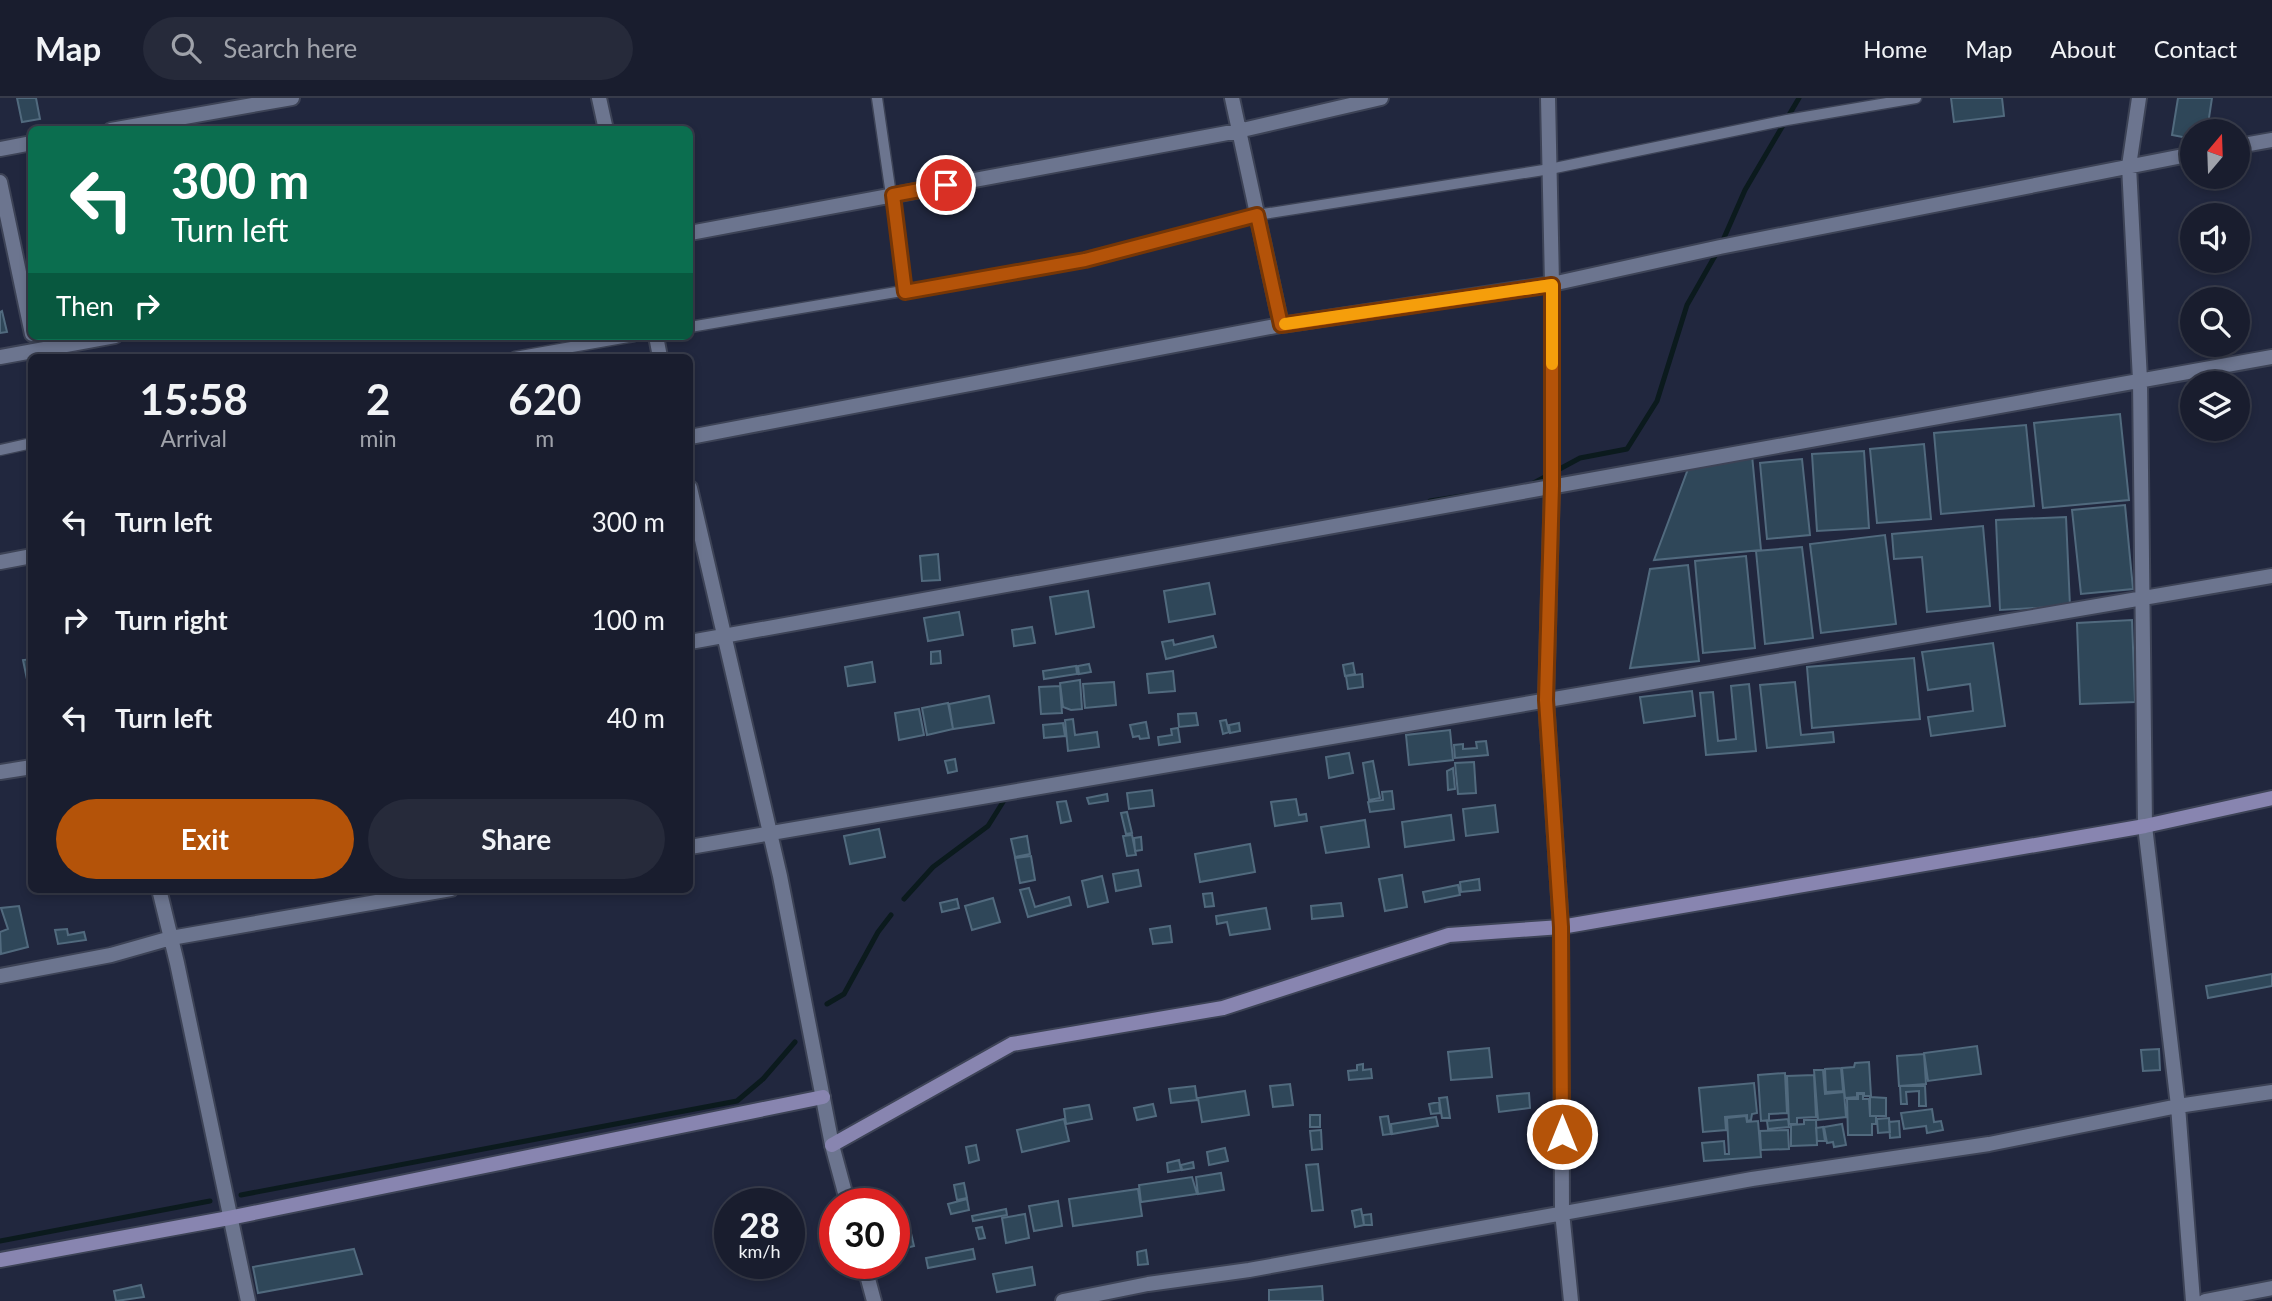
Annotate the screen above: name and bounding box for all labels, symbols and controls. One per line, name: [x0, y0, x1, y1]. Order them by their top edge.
search box: [143, 17, 633, 80]
text: Map: [35, 28, 101, 68]
icon: search: [167, 29, 205, 67]
text: Search here: [223, 32, 357, 64]
text: Home: [1863, 34, 1927, 63]
text: Map: [1965, 34, 2013, 63]
text: About: [2051, 34, 2116, 63]
text: Contact: [2154, 34, 2237, 63]
north arrow: [2180, 119, 2250, 189]
map controls: [2180, 119, 2250, 441]
text: 300 m: [171, 151, 309, 209]
icon: left: [56, 154, 147, 245]
pin: [916, 155, 976, 215]
icon: arrive: [927, 166, 965, 204]
button: sound: [2180, 203, 2250, 273]
text: Turn left: [171, 210, 288, 249]
icon: right: [128, 287, 166, 325]
button: search: [2180, 287, 2250, 357]
text: Then: [56, 290, 114, 322]
button: layers: [2180, 371, 2250, 441]
text: 15:58: [140, 374, 248, 424]
text: 2: [366, 374, 390, 424]
text: 620: [508, 374, 581, 424]
text: Arrival: [161, 424, 227, 452]
text: min: [359, 424, 397, 452]
text: m: [535, 424, 554, 452]
icon: left: [56, 503, 94, 541]
text: Turn left: [115, 506, 212, 538]
text: 300 m: [592, 506, 665, 538]
icon: right: [56, 601, 94, 639]
text: Turn right: [115, 604, 228, 636]
text: 100 m: [592, 604, 665, 636]
icon: left: [56, 699, 94, 737]
text: Turn left: [115, 702, 212, 734]
text: 40 m: [607, 702, 665, 734]
button: Exit: [56, 799, 354, 879]
button: Share: [368, 799, 665, 879]
position arrow: [1525, 1097, 1599, 1171]
speed limit sign: 30: [819, 1188, 910, 1279]
text: 28: [739, 1203, 780, 1245]
text: km/h: [738, 1240, 781, 1262]

